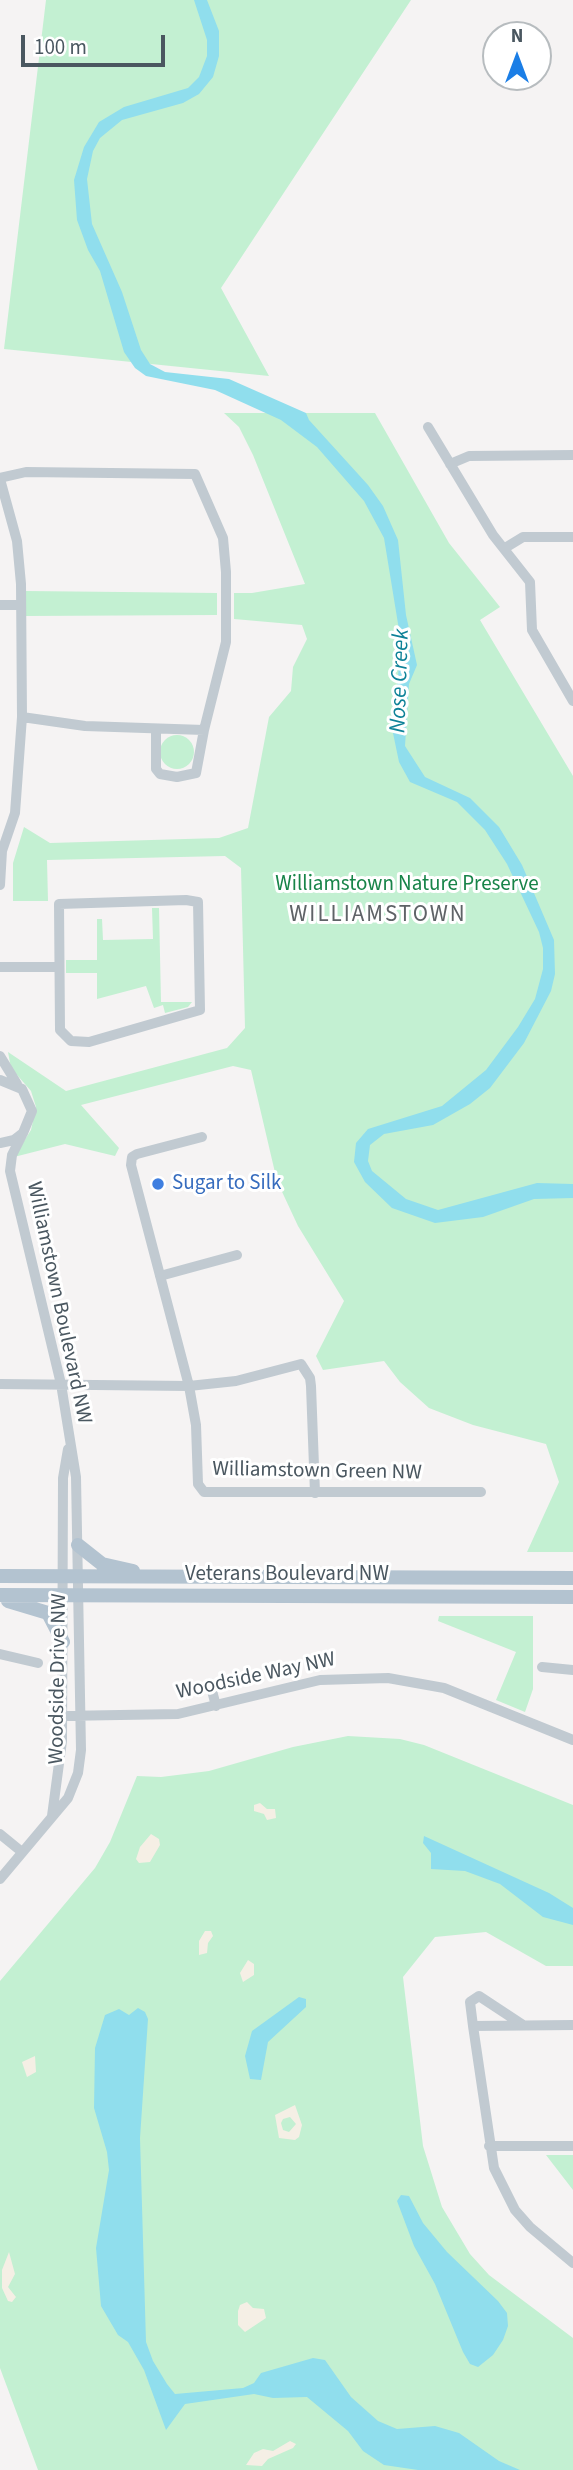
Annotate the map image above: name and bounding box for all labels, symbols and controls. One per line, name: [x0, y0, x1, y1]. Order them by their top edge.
scale bar: [24, 21, 168, 65]
north arrow: [482, 21, 552, 91]
text: N: [511, 23, 523, 50]
text: 100 m: [34, 32, 87, 62]
water label: Nose Creek: [385, 628, 417, 734]
park label: Williamstown Nature Preserve: [275, 872, 539, 898]
district label: WILLIAMSTOWN: [291, 902, 465, 930]
place label: Sugar to Silk: [172, 1171, 281, 1197]
marker: Sugar to Silk: [150, 1176, 166, 1192]
street label: Williamstown Boulevard NW: [20, 1180, 96, 1426]
street label: Williamstown Green NW: [212, 1458, 422, 1486]
street label: Veterans Boulevard NW: [185, 1562, 389, 1588]
street label: Woodside Drive NW: [45, 1593, 73, 1765]
street label: Woodside Way NW: [174, 1648, 338, 1706]

